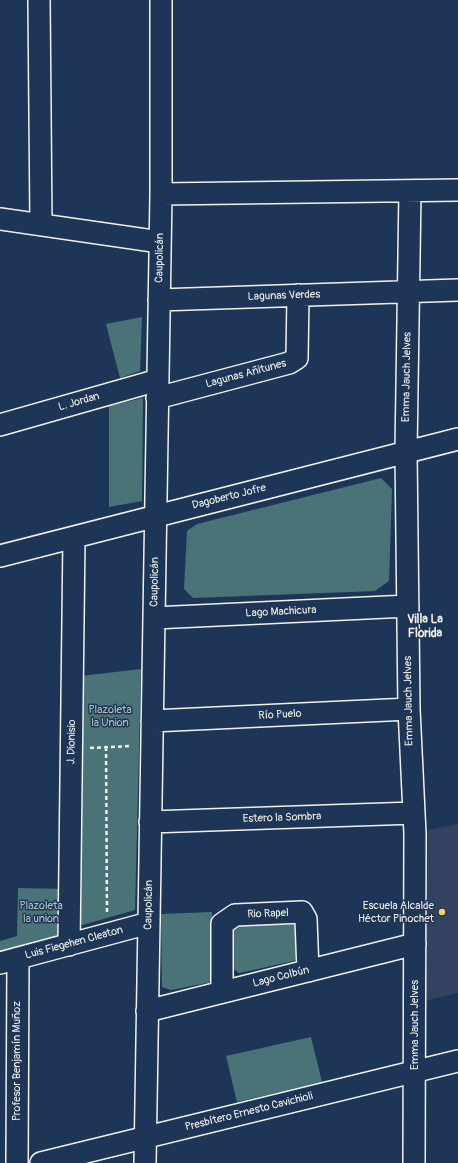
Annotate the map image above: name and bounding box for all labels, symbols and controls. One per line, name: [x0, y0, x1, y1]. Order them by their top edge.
street label: Caupolicán: [153, 233, 167, 283]
street label: Lagunas Verdes: [247, 288, 321, 304]
street label: Emma Jauch Jelves: [400, 332, 414, 422]
street label: Lagunas Añitunes: [204, 357, 288, 391]
street label: L. Jordan: [57, 390, 101, 414]
street label: Dagoberto Jofre: [191, 481, 267, 513]
street label: Caupolicán: [148, 557, 162, 607]
street label: Lago Machicura: [245, 604, 317, 620]
district label: Villa La Florida: [407, 613, 443, 641]
street label: Emma Jauch Jelves: [402, 656, 416, 746]
park label: Plazoleta la Union: [88, 703, 132, 729]
street label: Río Puelo: [258, 707, 302, 723]
street label: J. Dionisio: [65, 719, 79, 765]
street label: Estero la Sombra: [242, 810, 322, 826]
street label: Caupolicán: [142, 880, 156, 930]
park label: Plazoleta la union: [19, 899, 63, 925]
place label: Escuela Alcalde Héctor Pinochet: [358, 899, 434, 925]
street label: Rio Rapel: [247, 907, 289, 921]
marker: Escuela Alcalde Héctor Pinochet: [437, 907, 447, 917]
street label: Luis Fiegehen Cleaton: [24, 924, 124, 962]
street label: Lago Colbún: [251, 964, 311, 990]
street label: Emma Jauch Jelves: [408, 980, 422, 1070]
street label: Profesor Benjamín Muñoz: [10, 1001, 24, 1121]
street label: Presbítero Ernesto Cavichioli: [184, 1090, 314, 1134]

